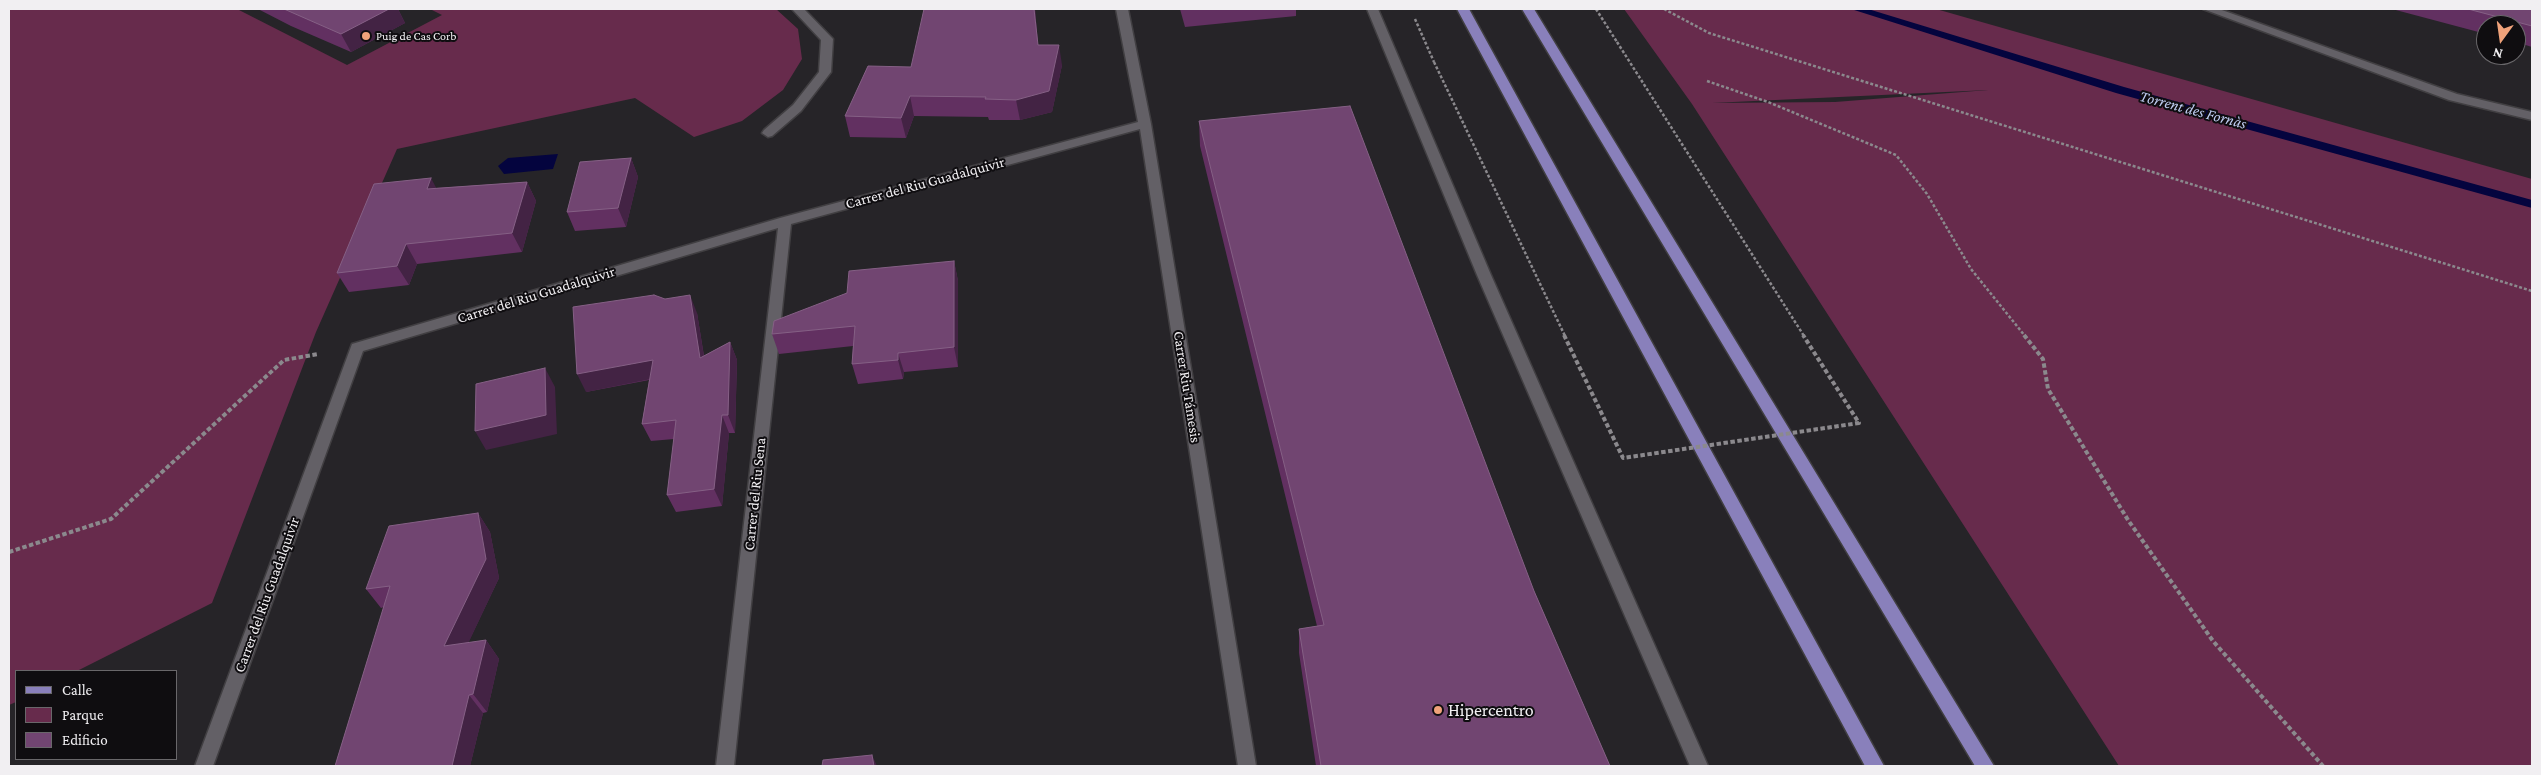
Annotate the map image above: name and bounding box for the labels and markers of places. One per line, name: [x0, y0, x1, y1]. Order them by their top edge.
place label: Puig de Cas Corb: [376, 29, 456, 43]
marker: Puig de Cas Corb: [360, 30, 372, 42]
place label: Hipercentro: [1448, 699, 1534, 721]
marker: Hipercentro: [1432, 704, 1444, 716]

